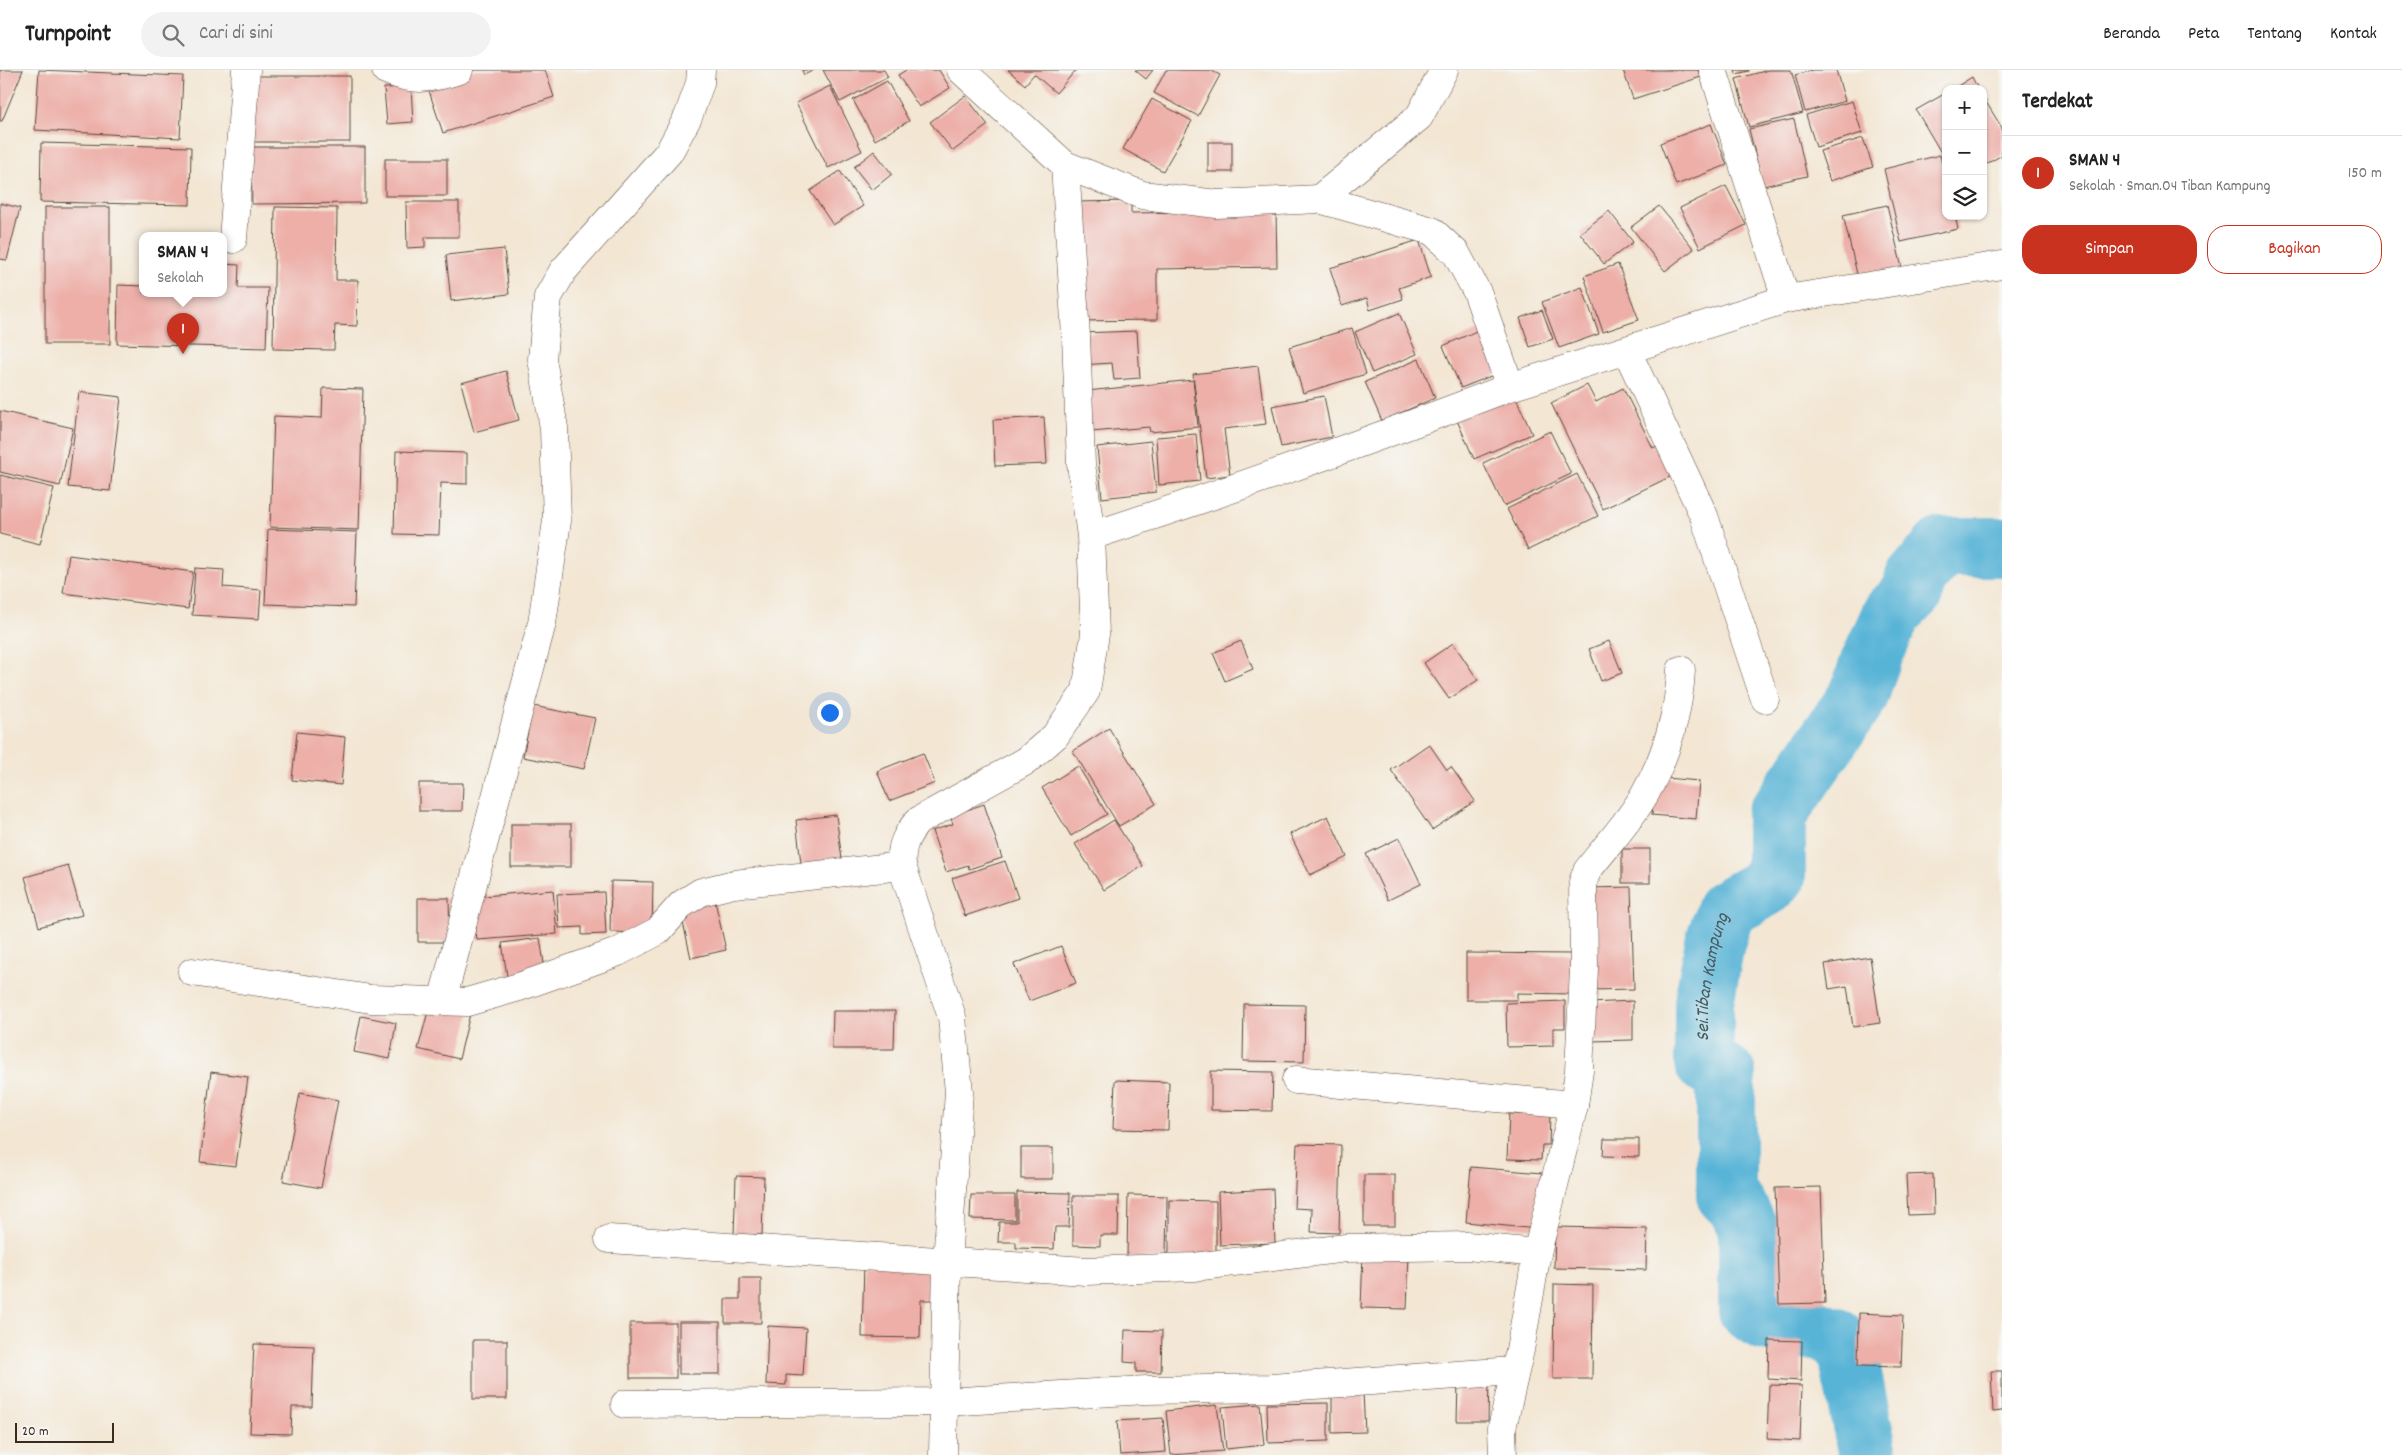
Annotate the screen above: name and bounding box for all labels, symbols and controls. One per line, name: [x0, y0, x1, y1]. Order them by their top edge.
search box: [141, 12, 491, 57]
text: Turnpoint: [25, 18, 111, 52]
icon: search: [159, 21, 187, 49]
text: Cari di sini: [199, 21, 273, 48]
text: Beranda: [2103, 22, 2160, 47]
text: Peta: [2188, 22, 2219, 47]
text: Tentang: [2247, 22, 2302, 47]
text: Kontak: [2330, 22, 2377, 47]
map controls: [1942, 85, 1987, 220]
button: +: [1942, 85, 1987, 130]
text: Terdekat: [2022, 88, 2093, 118]
button: −: [1942, 130, 1987, 175]
text: SMAN 4: [2069, 148, 2121, 175]
text: 1: [2036, 162, 2040, 185]
text: 150 m: [2348, 162, 2382, 185]
button: layers: [1942, 175, 1987, 220]
text: Sekolah · Sman.04 Tiban Kampung: [2069, 175, 2270, 198]
button: Simpan: [2022, 225, 2197, 274]
button: Bagikan: [2207, 225, 2382, 274]
popup: [139, 232, 227, 297]
text: SMAN 4: [157, 240, 209, 267]
text: Sekolah: [157, 267, 204, 290]
pin: 1: [167, 313, 199, 354]
your location: [817, 700, 843, 726]
water label: Sei.Tiban Kampung: [1690, 909, 1737, 1041]
scale bar: [15, 1420, 114, 1443]
text: 20 m: [22, 1422, 49, 1442]

